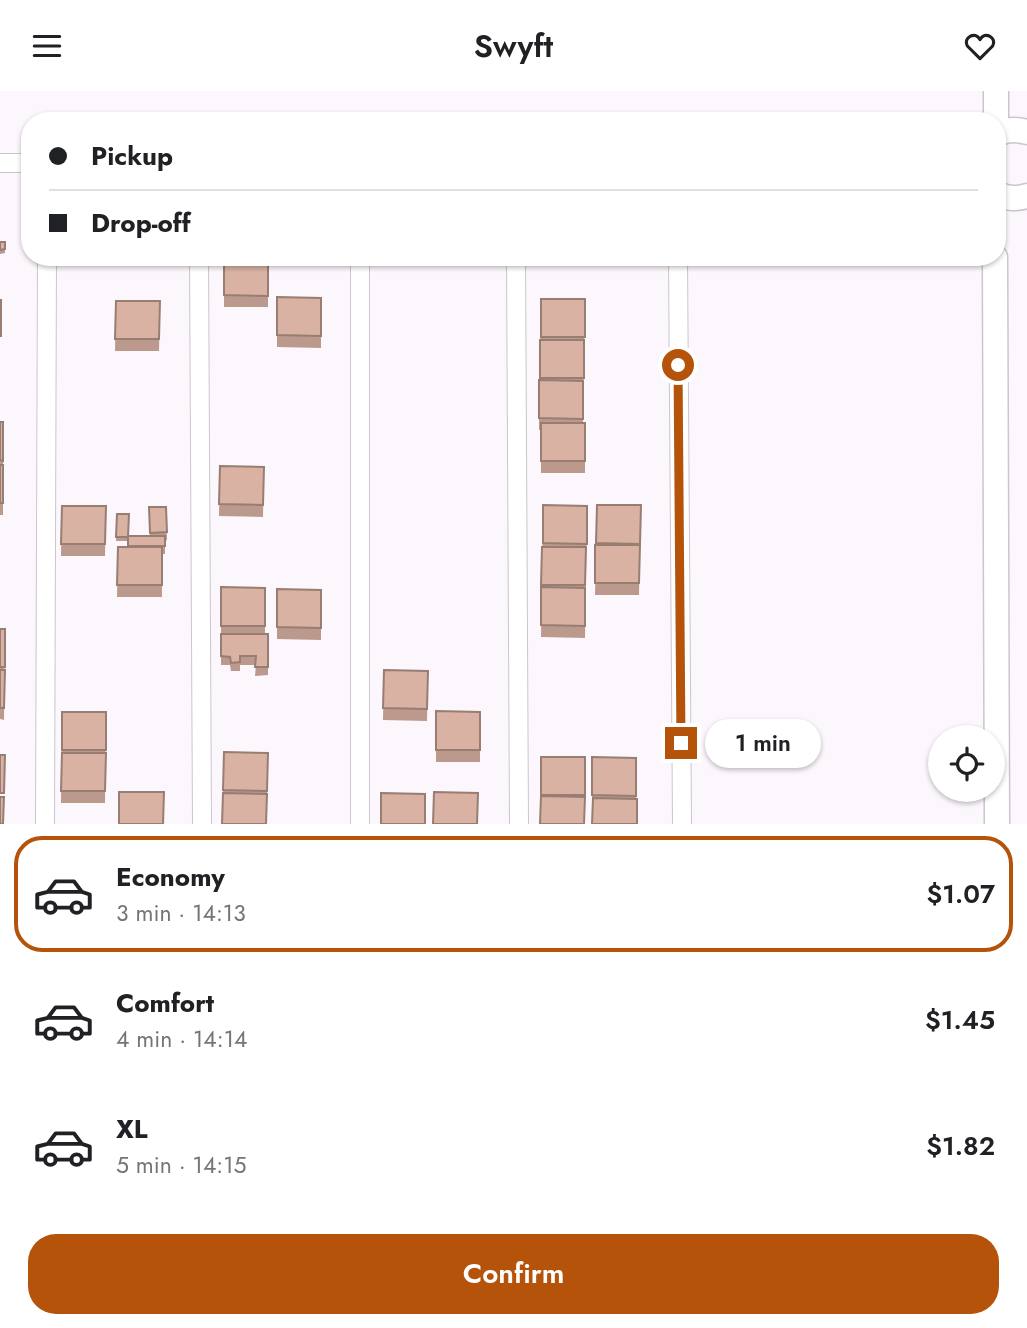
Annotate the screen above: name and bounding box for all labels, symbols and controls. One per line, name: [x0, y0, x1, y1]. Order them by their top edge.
text: Swyft: [474, 23, 553, 69]
icon: menu: [28, 27, 66, 65]
icon: heart: [961, 27, 999, 65]
text: Pickup: [91, 137, 173, 175]
text: Drop-off: [91, 204, 191, 242]
route start: [662, 349, 694, 381]
callout: 1 min: [706, 719, 821, 767]
map controls: [928, 725, 1005, 802]
button: locate: [928, 725, 1005, 802]
text: 1 min: [735, 726, 791, 760]
route end: [665, 727, 697, 759]
text: Economy: [116, 858, 225, 896]
icon: car: [32, 863, 95, 926]
text: $1.07: [926, 875, 995, 913]
text: 3 min · 14:13: [116, 896, 246, 930]
text: Comfort: [116, 984, 214, 1022]
icon: car: [32, 989, 95, 1052]
text: $1.45: [925, 1001, 995, 1039]
text: 4 min · 14:14: [116, 1022, 247, 1056]
text: XL: [116, 1110, 148, 1148]
icon: car: [32, 1115, 95, 1178]
text: $1.82: [926, 1127, 995, 1165]
text: 5 min · 14:15: [116, 1148, 247, 1182]
button: Confirm: [28, 1234, 999, 1314]

